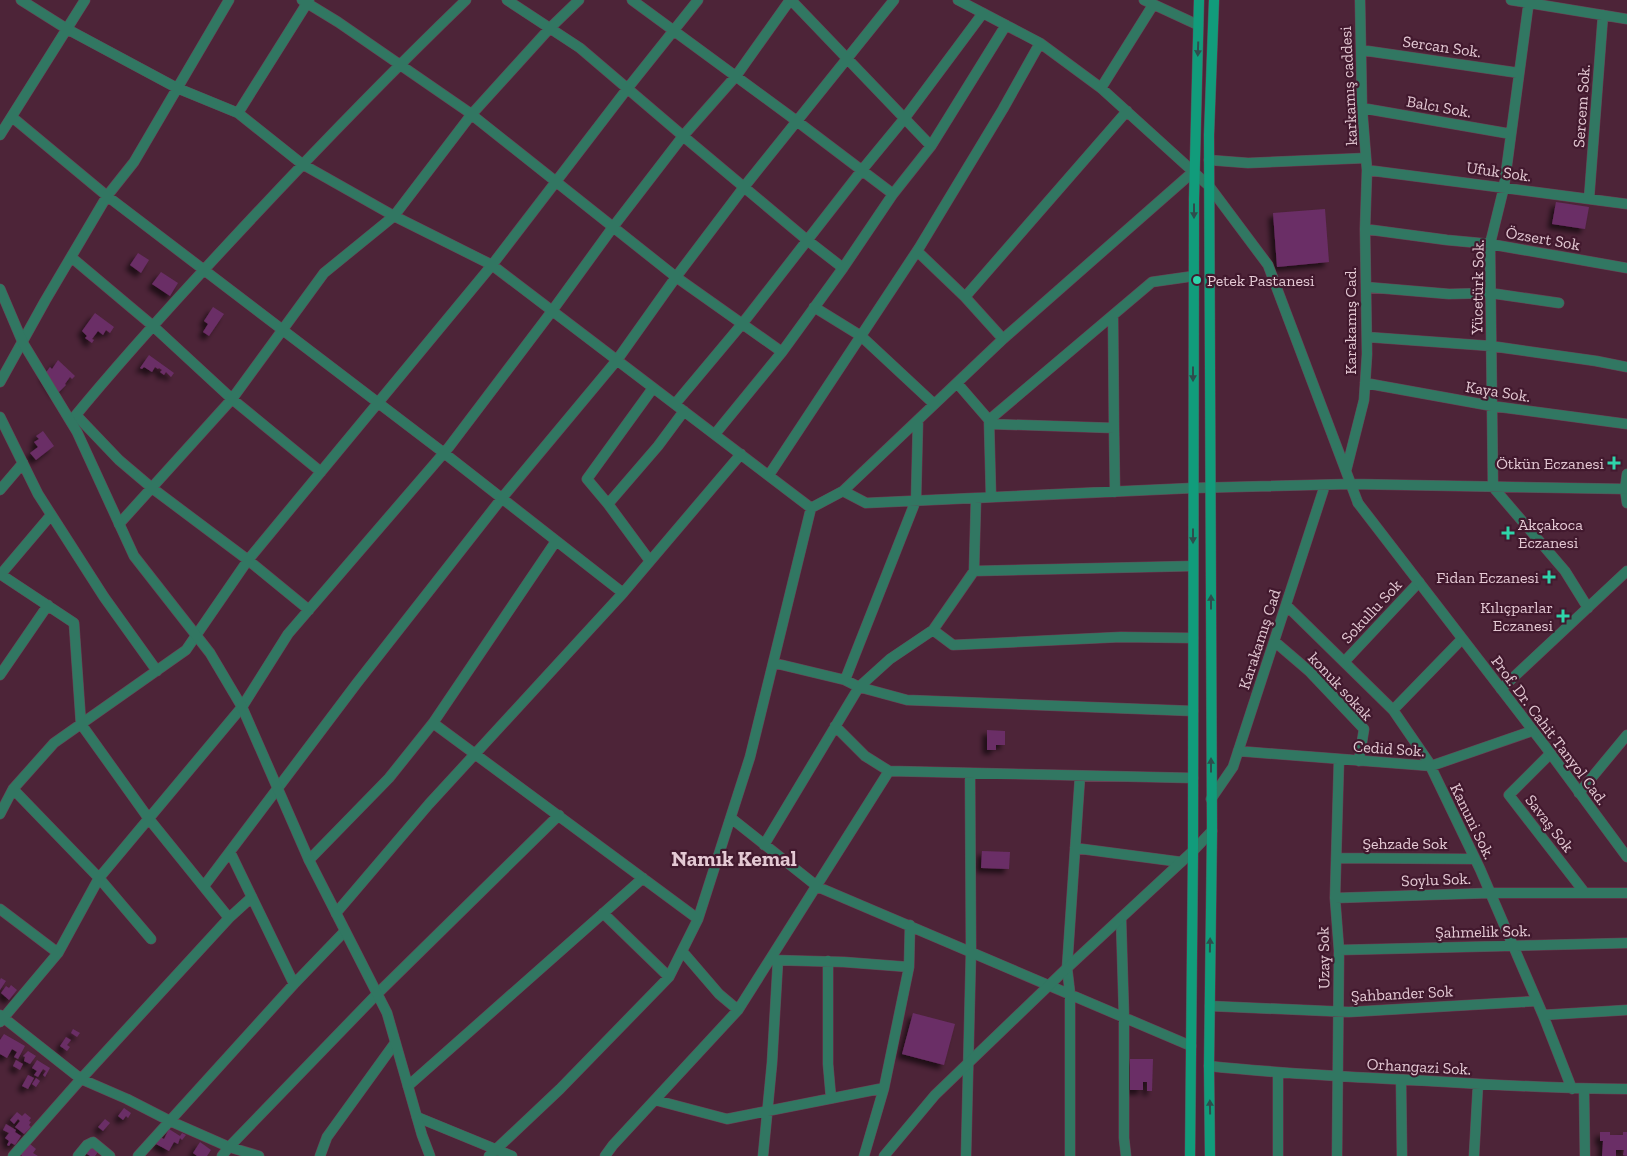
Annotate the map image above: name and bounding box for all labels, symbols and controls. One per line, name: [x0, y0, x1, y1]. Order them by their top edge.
street label: karkamış caddesi: [1336, 25, 1361, 146]
street label: Sercan Sok.: [1401, 32, 1482, 61]
one-way arrow: [1193, 41, 1201, 57]
street label: Sercem Sok.: [1569, 64, 1594, 148]
street label: Balcı Sok.: [1405, 91, 1473, 122]
street label: Ufuk Sok.: [1465, 158, 1533, 185]
one-way arrow: [1190, 203, 1198, 219]
street label: Özsert Sok: [1504, 223, 1582, 254]
street label: Yücetürk Sok.: [1467, 239, 1488, 336]
street label: Karakamış Cad.: [1341, 267, 1360, 375]
place label: Petek Pastanesi: [1207, 271, 1315, 290]
marker: Petek Pastanesi: [1191, 274, 1203, 286]
one-way arrow: [1189, 366, 1197, 382]
street label: Kaya Sok.: [1464, 377, 1532, 406]
place label: Ötkün Eczanesi: [1496, 454, 1605, 473]
marker: Ötkün Eczanesi: [1608, 457, 1620, 469]
place label: Akçakoca Eczanesi: [1518, 515, 1583, 552]
marker: Akçakoca Eczanesi: [1502, 527, 1514, 539]
one-way arrow: [1189, 528, 1197, 544]
place label: Fidan Eczanesi: [1436, 568, 1540, 587]
marker: Fidan Eczanesi: [1543, 571, 1555, 583]
street label: Sokullu Sok: [1337, 575, 1406, 647]
street label: Karakamış Cad: [1234, 586, 1285, 692]
one-way arrow: [1207, 594, 1215, 610]
place label: Kılıçparlar Eczanesi: [1480, 598, 1554, 635]
marker: Kılıçparlar Eczanesi: [1557, 610, 1569, 622]
street label: konuk sokak: [1304, 648, 1377, 725]
street label: Prof. Dr. Cahit Tanyol Cad.: [1487, 652, 1612, 809]
street label: Cedid Sok.: [1352, 737, 1426, 760]
one-way arrow: [1207, 757, 1215, 773]
street label: Kanuni Sok.: [1446, 780, 1499, 862]
street label: Savaş Sok: [1521, 791, 1578, 856]
street label: Şehzade Sok: [1362, 834, 1448, 853]
district label: Namık Kemal: [671, 846, 797, 871]
street label: Soylu Sok.: [1401, 869, 1471, 890]
street label: Şahmelik Sok.: [1435, 921, 1531, 942]
street label: Uzay Sok: [1313, 926, 1334, 989]
one-way arrow: [1206, 937, 1214, 953]
street label: Şahbander Sok: [1351, 981, 1454, 1006]
street label: Orhangazi Sok.: [1366, 1054, 1472, 1079]
one-way arrow: [1206, 1099, 1214, 1115]

